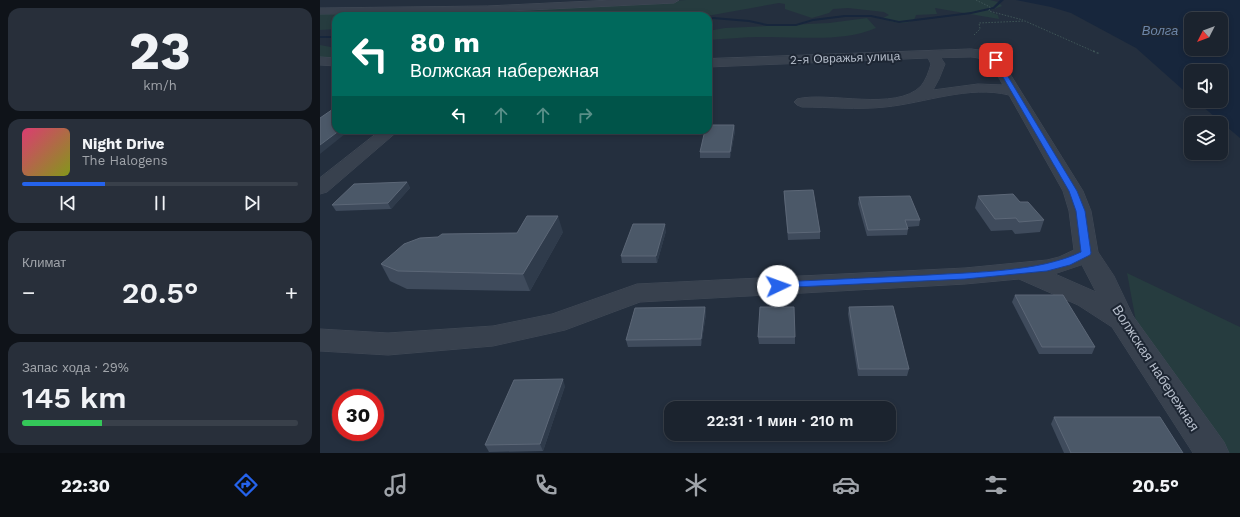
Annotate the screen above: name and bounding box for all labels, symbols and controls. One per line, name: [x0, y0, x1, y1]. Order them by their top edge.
north arrow: [1184, 12, 1228, 56]
map controls: [1184, 12, 1228, 160]
text: 23: [129, 21, 191, 82]
water label: Волга: [1142, 23, 1178, 38]
text: 80 m: [410, 26, 480, 59]
icon: left: [344, 28, 396, 80]
pin: [979, 43, 1013, 77]
street label: 2-я Овражья улица: [790, 49, 901, 67]
icon: arrive: [985, 49, 1007, 71]
text: Волжская набережная: [410, 60, 599, 81]
button: sound: [1184, 64, 1228, 108]
text: km/h: [143, 78, 177, 93]
icon: left: [448, 104, 470, 126]
icon: ahead: [490, 104, 512, 126]
icon: ahead: [532, 104, 554, 126]
icon: right: [574, 104, 596, 126]
button: layers: [1184, 116, 1228, 160]
text: Night Drive: [82, 135, 165, 153]
text: The Halogens: [82, 153, 168, 168]
icon: previous: [57, 192, 79, 214]
icon: pause: [149, 192, 171, 214]
icon: next: [241, 192, 263, 214]
text: Климат: [22, 255, 66, 270]
position arrow: [757, 265, 799, 307]
text: 20.5°: [122, 275, 198, 310]
text: −: [22, 280, 35, 305]
text: +: [285, 280, 298, 305]
street label: Волжская набережная: [1109, 302, 1203, 434]
text: Запас хода · 29%: [22, 360, 129, 375]
text: 145 km: [22, 380, 127, 415]
speed limit sign: 30: [332, 389, 384, 441]
text: 22:31 · 1 мин · 210 m: [707, 412, 853, 430]
icon: directions: [232, 471, 260, 499]
icon: music: [382, 471, 410, 499]
icon: phone: [532, 471, 560, 499]
icon: climate: [682, 471, 710, 499]
icon: car: [832, 471, 860, 499]
icon: filters: [982, 471, 1010, 499]
text: 22:30: [61, 475, 110, 496]
text: 20.5°: [1132, 475, 1179, 496]

